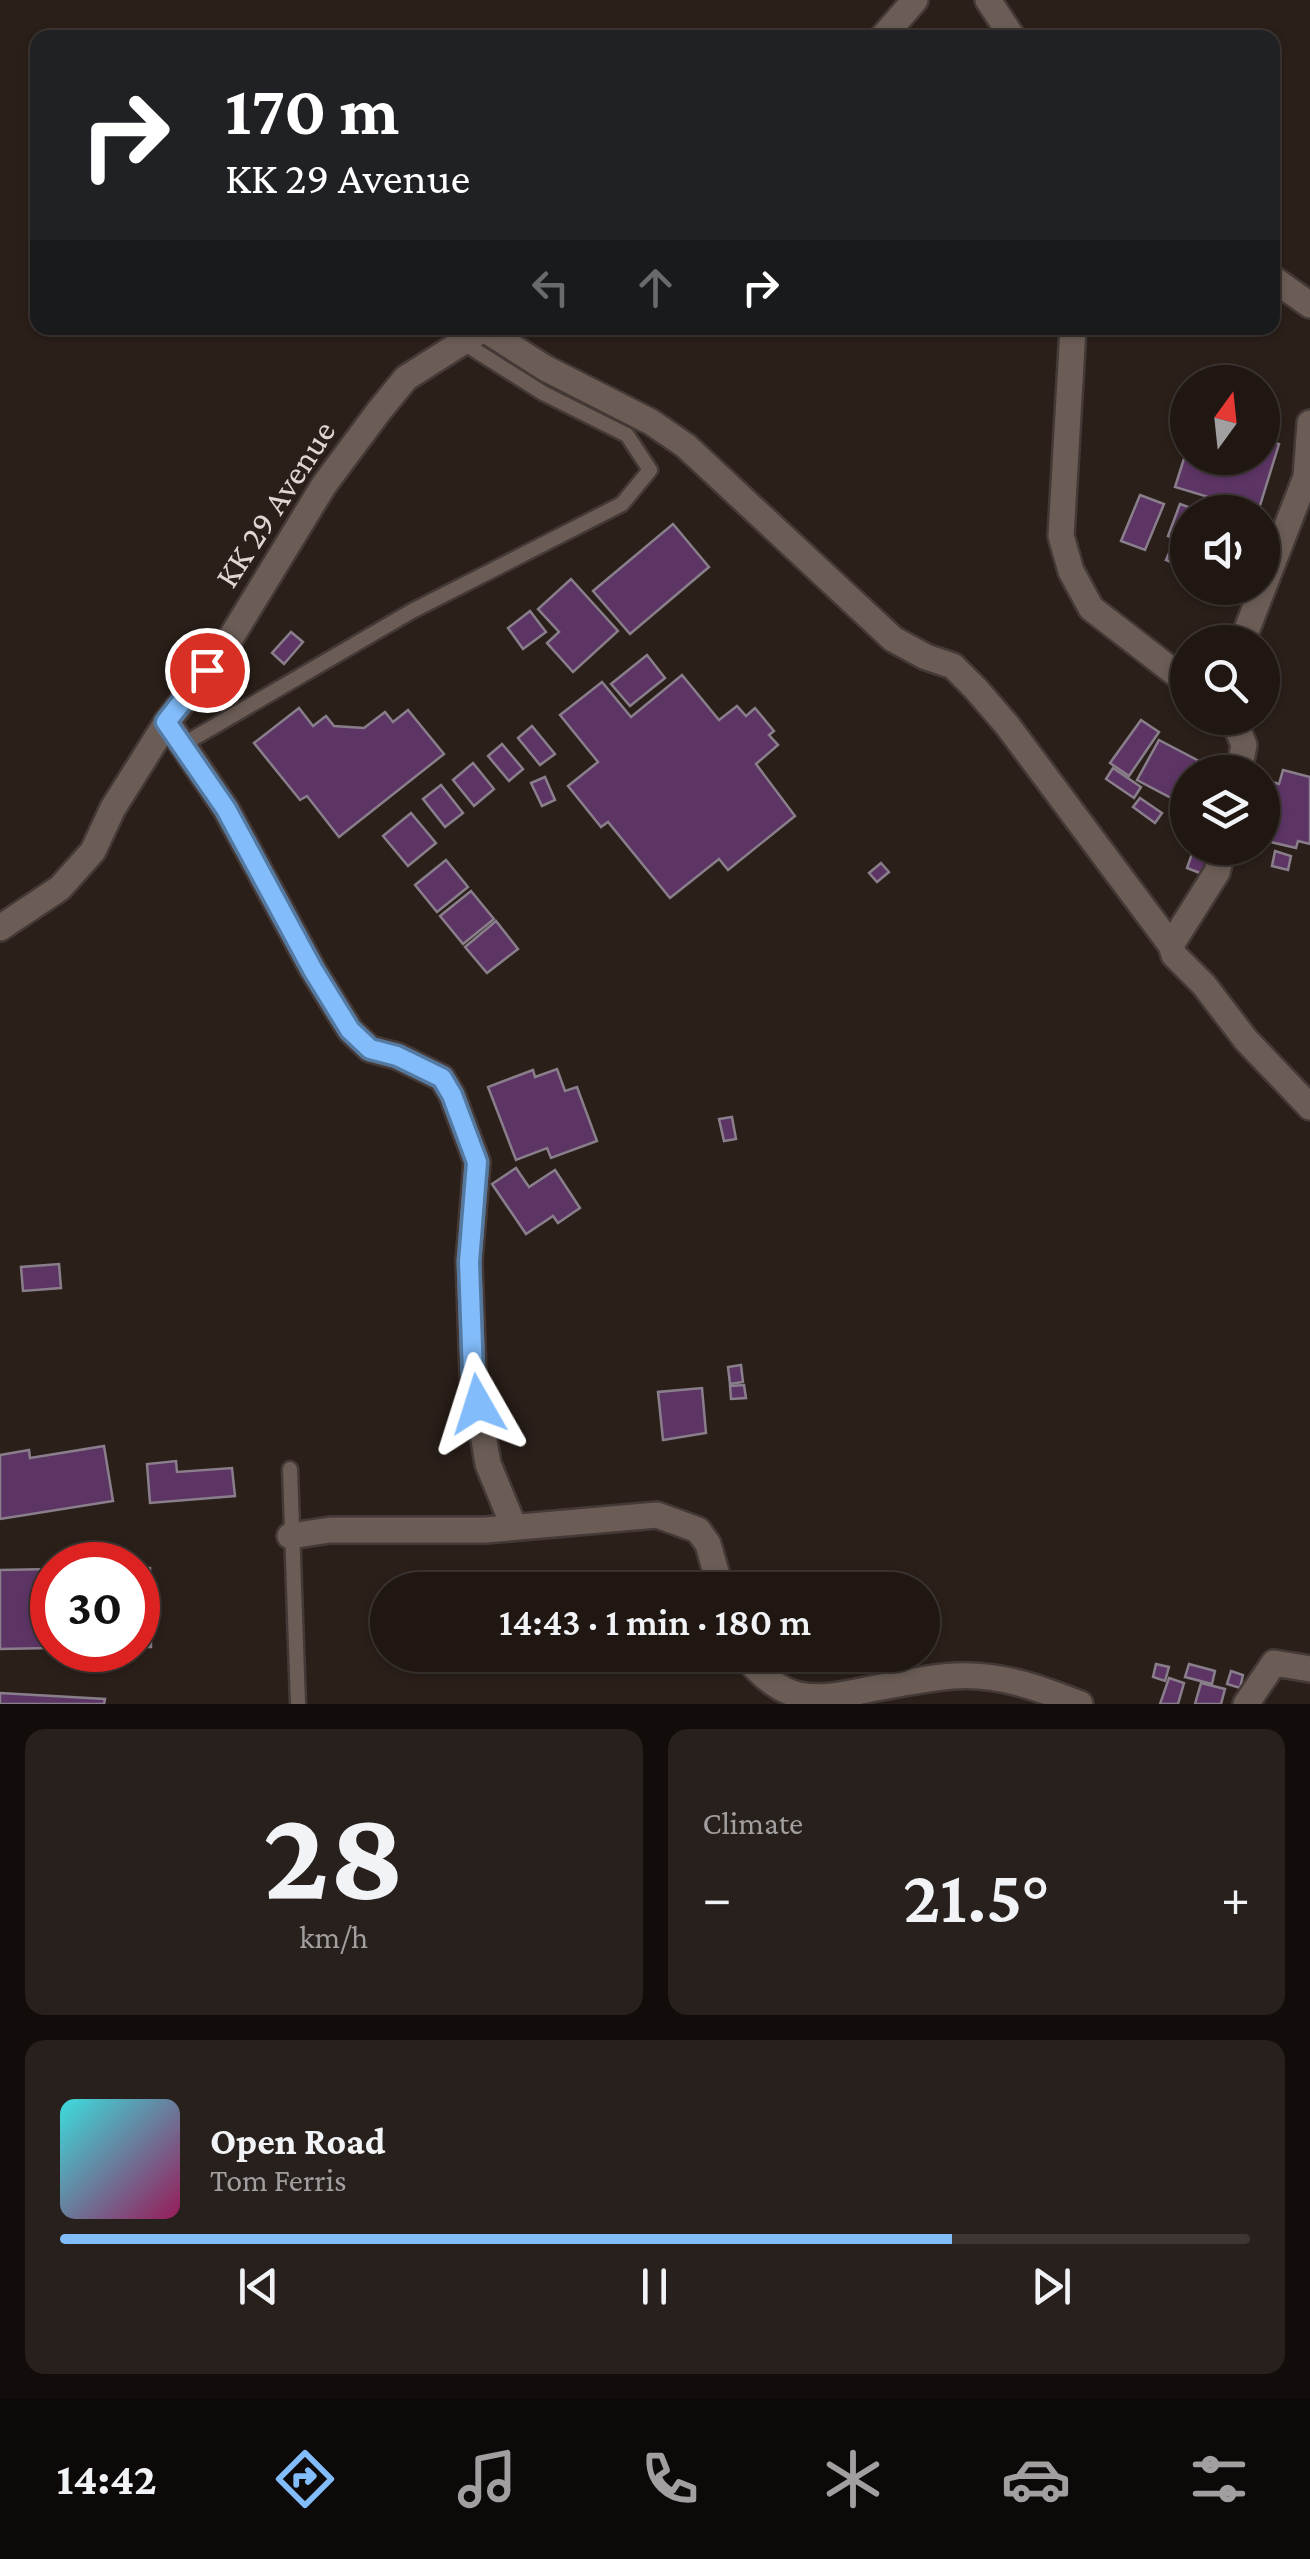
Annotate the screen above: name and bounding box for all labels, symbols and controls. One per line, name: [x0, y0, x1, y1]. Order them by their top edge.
icon: right: [60, 70, 190, 200]
text: 170 m: [225, 71, 399, 149]
text: KK 29 Avenue: [225, 153, 470, 203]
icon: left: [523, 260, 578, 315]
icon: ahead: [628, 260, 683, 315]
icon: right: [733, 260, 788, 315]
north arrow: [1170, 365, 1280, 475]
map controls: [1170, 365, 1280, 865]
street label: KK 29 Avenue: [207, 413, 343, 595]
button: sound: [1170, 495, 1280, 605]
button: search: [1170, 625, 1280, 735]
pin: [165, 628, 250, 713]
icon: arrive: [180, 643, 235, 698]
button: layers: [1170, 755, 1280, 865]
position arrow: [426, 1352, 530, 1456]
speed limit sign: 30: [30, 1542, 160, 1672]
text: 14:43 · 1 min · 180 m: [499, 1601, 811, 1643]
text: 28: [263, 1781, 405, 1926]
text: Climate: [703, 1805, 803, 1841]
text: 21.5°: [903, 1855, 1050, 1938]
text: −: [703, 1867, 732, 1928]
text: +: [1221, 1867, 1250, 1928]
text: km/h: [299, 1919, 368, 1955]
text: Open Road: [210, 2120, 386, 2162]
text: Tom Ferris: [210, 2162, 347, 2198]
icon: previous: [231, 2259, 286, 2314]
icon: pause: [627, 2259, 682, 2314]
icon: next: [1024, 2259, 1079, 2314]
icon: directions: [270, 2444, 340, 2514]
icon: music: [452, 2444, 522, 2514]
icon: phone: [635, 2444, 705, 2514]
icon: climate: [818, 2444, 888, 2514]
icon: car: [1001, 2444, 1071, 2514]
icon: filters: [1184, 2444, 1254, 2514]
text: 14:42: [56, 2454, 157, 2504]

